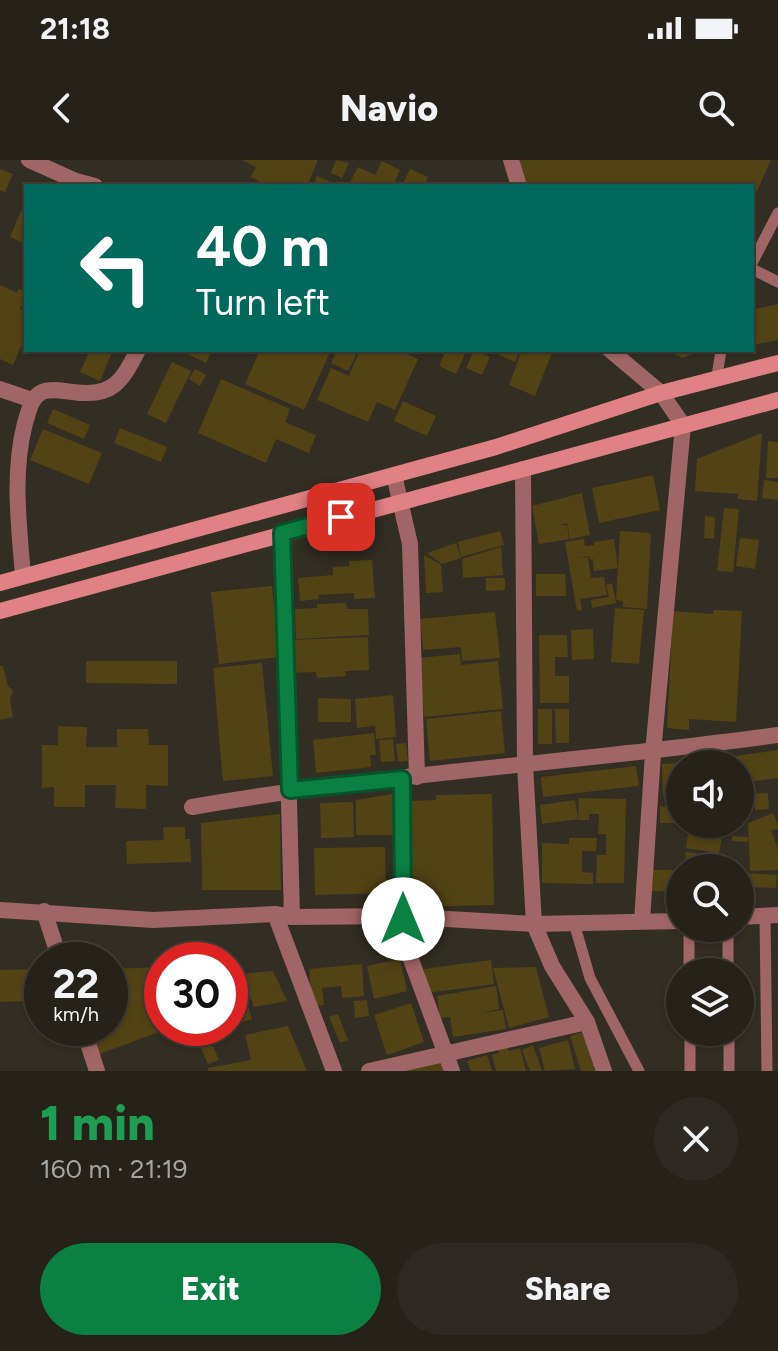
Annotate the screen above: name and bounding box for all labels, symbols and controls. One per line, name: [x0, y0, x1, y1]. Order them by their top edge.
text: 21:18: [40, 10, 110, 47]
icon: back: [40, 86, 84, 130]
icon: search: [694, 86, 738, 130]
text: Navio: [340, 87, 438, 130]
text: 40 m: [196, 213, 330, 280]
icon: left: [64, 216, 168, 320]
text: Turn left: [196, 281, 330, 324]
pin: [307, 483, 375, 551]
icon: arrive: [319, 495, 363, 539]
map controls: [666, 750, 754, 1046]
button: sound: [666, 750, 754, 838]
button: search: [666, 854, 754, 942]
position arrow: [361, 877, 445, 961]
speed limit sign: 30: [144, 942, 248, 1046]
button: layers: [666, 958, 754, 1046]
text: 22: [53, 960, 99, 1008]
text: km/h: [53, 1002, 99, 1026]
text: 1 min: [40, 1094, 155, 1152]
button: close: [654, 1097, 738, 1181]
text: 160 m · 21:19: [40, 1153, 187, 1185]
button: Exit: [40, 1243, 381, 1335]
button: Share: [397, 1243, 738, 1335]

